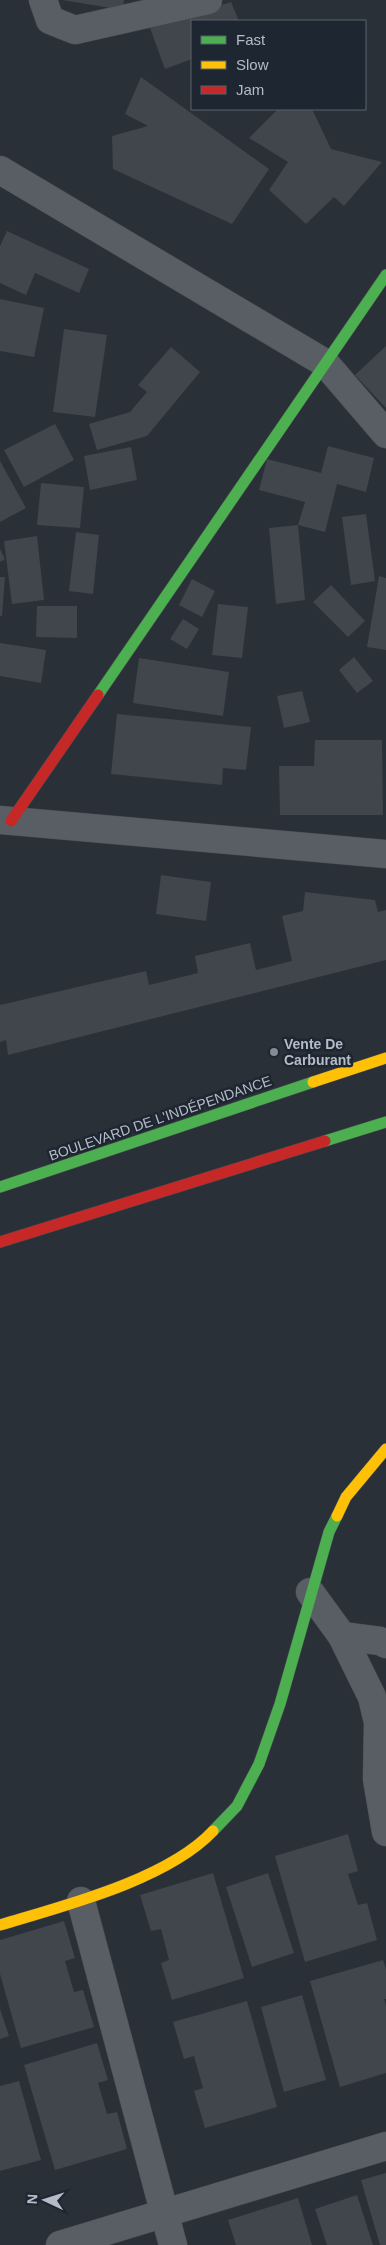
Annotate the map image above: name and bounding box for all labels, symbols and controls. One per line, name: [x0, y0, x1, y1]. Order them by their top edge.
legend: [191, 20, 366, 110]
text: Fast: [236, 31, 266, 48]
text: Slow: [236, 56, 269, 73]
text: Jam: [236, 81, 264, 98]
place label: Vente De Carburant: [284, 1036, 351, 1068]
marker: Vente De Carburant: [268, 1046, 280, 1058]
street label: BOULEVARD DE L'INDÉPENDANCE: [47, 1072, 273, 1164]
north arrow: [20, 2175, 70, 2225]
text: N: [24, 2193, 40, 2205]

